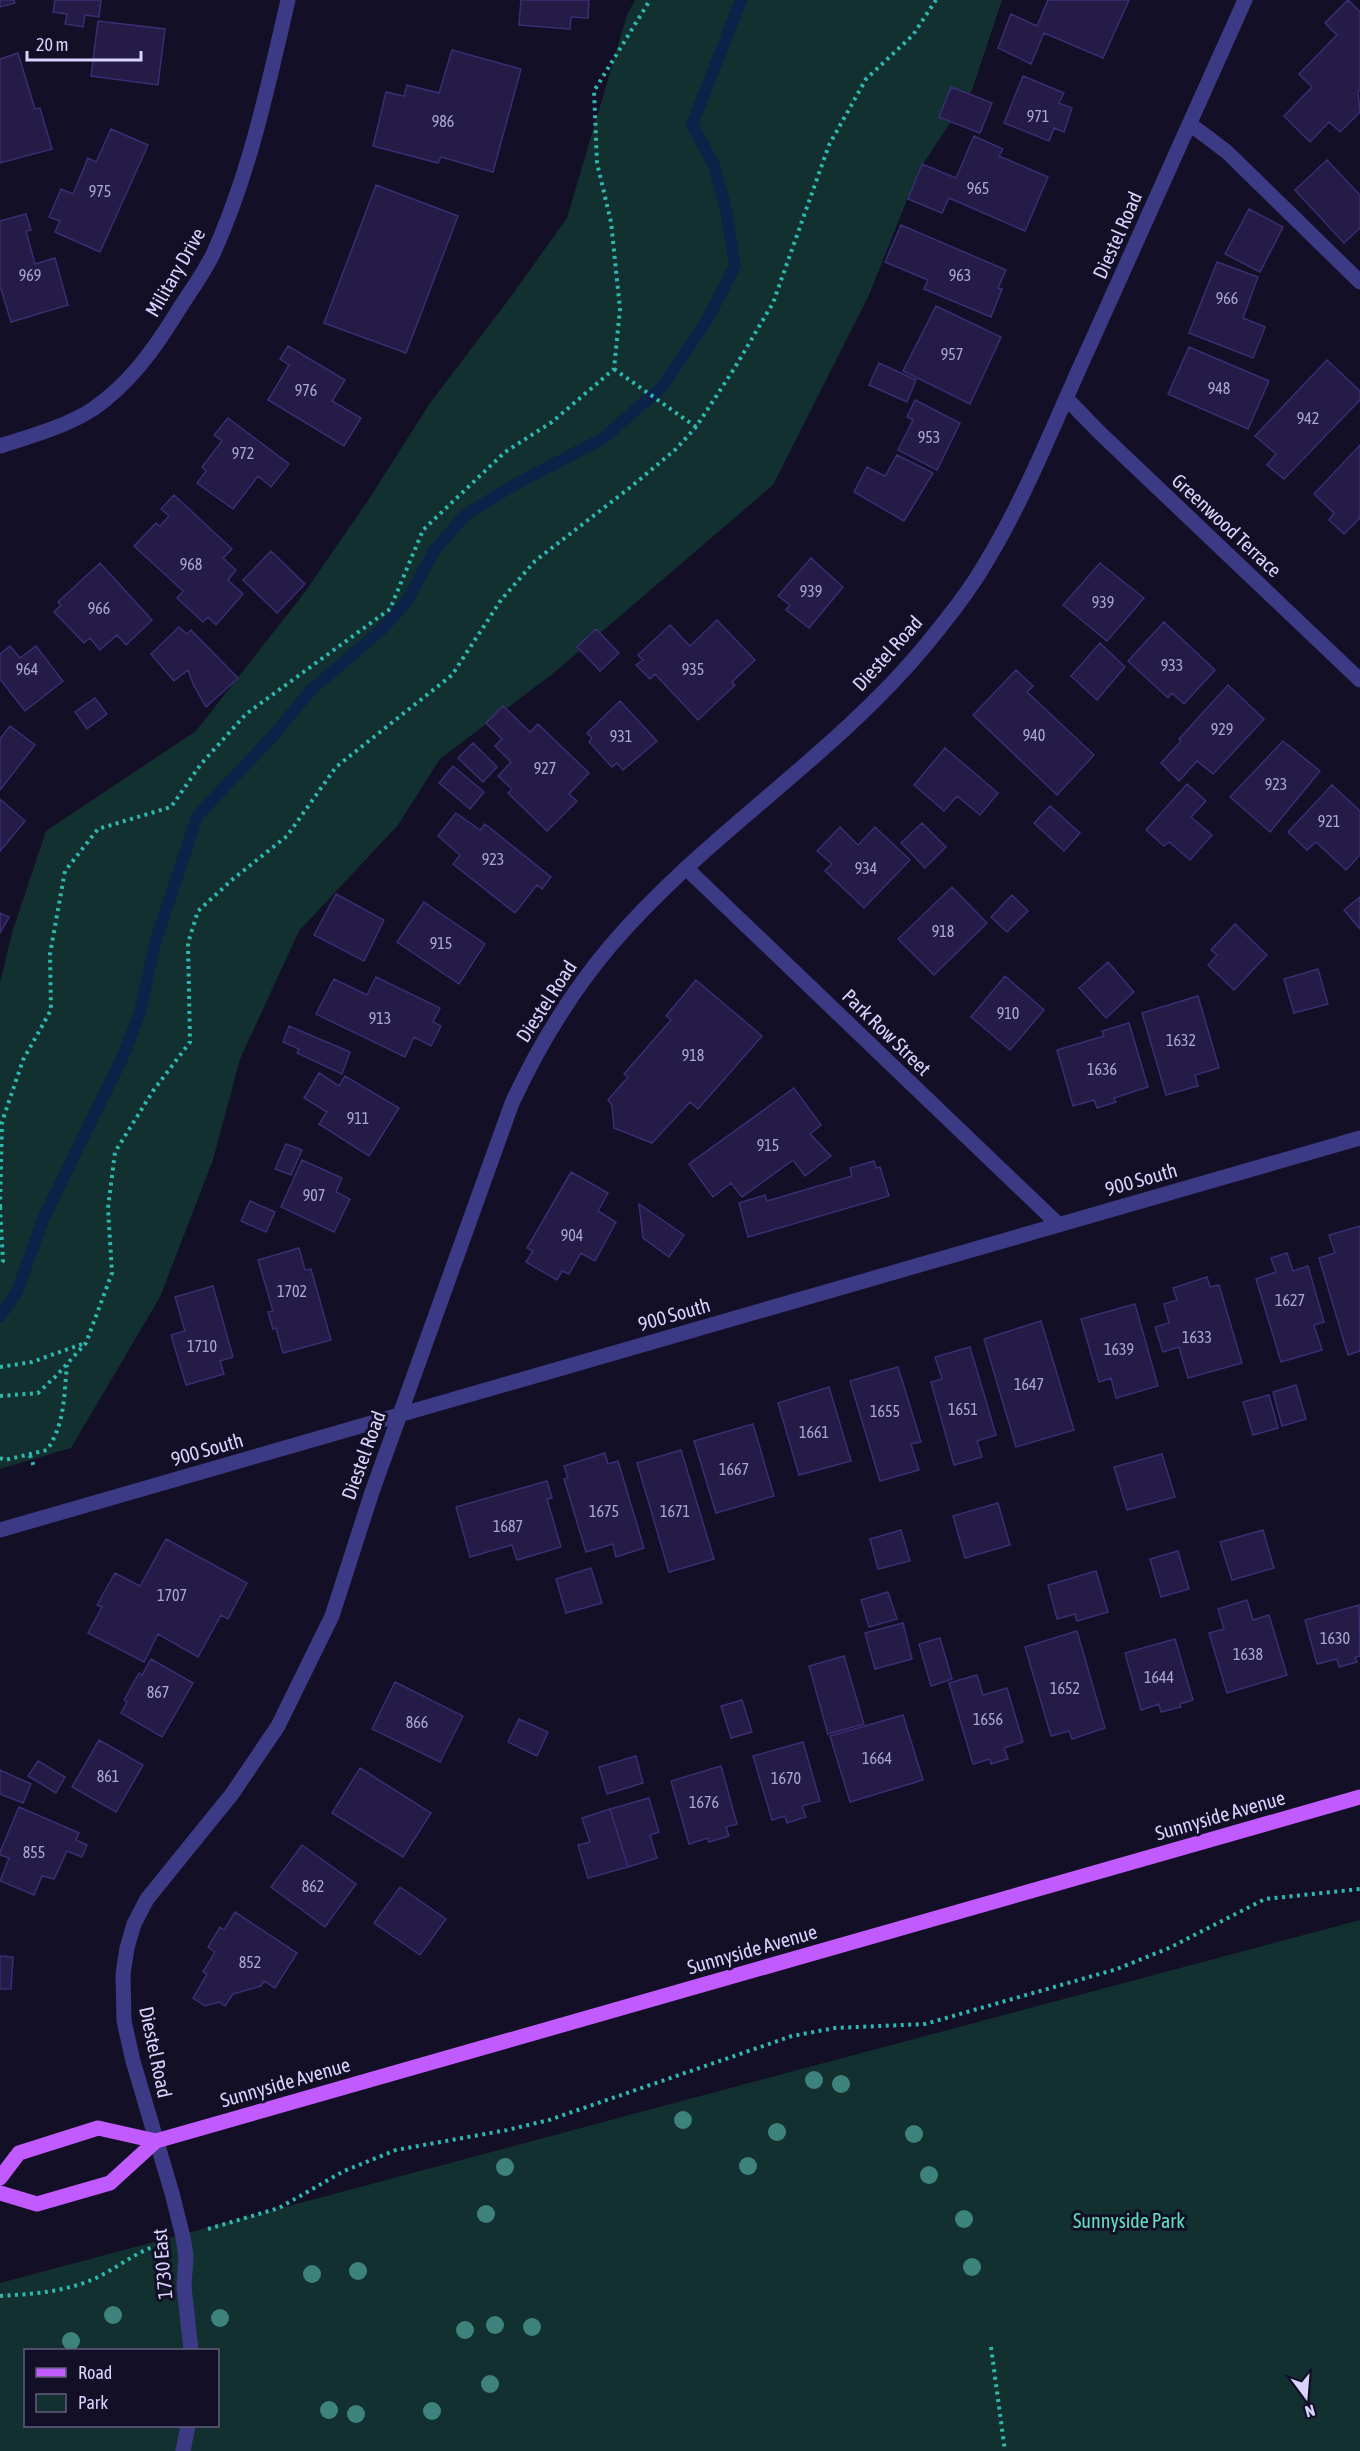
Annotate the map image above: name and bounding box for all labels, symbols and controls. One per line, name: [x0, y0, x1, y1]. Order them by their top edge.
scale bar: [27, 24, 141, 62]
text: 20 m: [36, 34, 68, 55]
house number: 971: [1027, 107, 1049, 125]
house number: 986: [432, 112, 454, 130]
house number: 965: [967, 179, 989, 197]
house number: 975: [89, 182, 111, 200]
street label: Diestel Road: [1088, 188, 1146, 282]
street label: Military Drive: [140, 224, 210, 320]
house number: 969: [19, 266, 41, 284]
house number: 963: [949, 266, 971, 284]
house number: 966: [1216, 289, 1238, 307]
house number: 957: [941, 345, 963, 363]
house number: 948: [1208, 379, 1230, 397]
house number: 976: [295, 381, 317, 399]
house number: 942: [1297, 409, 1319, 427]
house number: 953: [918, 428, 940, 446]
house number: 972: [232, 444, 254, 462]
street label: Greenwood Terrace: [1168, 469, 1286, 581]
house number: 968: [180, 555, 202, 573]
house number: 939: [800, 582, 822, 600]
house number: 939: [1092, 593, 1114, 611]
house number: 966: [88, 599, 110, 617]
street label: Diestel Road: [847, 611, 927, 695]
house number: 933: [1161, 656, 1183, 674]
house number: 964: [16, 660, 38, 678]
house number: 935: [682, 660, 704, 678]
house number: 929: [1211, 720, 1233, 738]
house number: 940: [1023, 726, 1045, 744]
house number: 931: [610, 727, 632, 745]
house number: 927: [534, 759, 556, 777]
house number: 923: [1265, 775, 1287, 793]
house number: 921: [1318, 812, 1340, 830]
house number: 923: [482, 850, 504, 868]
house number: 934: [855, 859, 877, 877]
house number: 918: [932, 922, 954, 940]
house number: 915: [430, 934, 452, 952]
street label: Diestel Road: [511, 956, 581, 1046]
street label: Park Row Street: [838, 984, 936, 1080]
house number: 910: [997, 1004, 1019, 1022]
house number: 913: [369, 1009, 391, 1027]
house number: 1632: [1166, 1031, 1196, 1049]
house number: 918: [682, 1046, 704, 1064]
house number: 1636: [1087, 1060, 1117, 1078]
house number: 911: [347, 1109, 369, 1127]
house number: 915: [757, 1136, 779, 1154]
street label: 900 South: [1102, 1158, 1180, 1200]
house number: 907: [303, 1186, 325, 1204]
house number: 904: [561, 1226, 583, 1244]
house number: 1702: [277, 1282, 307, 1300]
house number: 1627: [1275, 1291, 1305, 1309]
street label: 900 South: [635, 1293, 713, 1335]
house number: 1633: [1182, 1328, 1212, 1346]
house number: 1710: [187, 1337, 217, 1355]
house number: 1639: [1104, 1340, 1134, 1358]
house number: 1647: [1014, 1375, 1044, 1393]
house number: 1651: [948, 1400, 978, 1418]
house number: 1655: [870, 1402, 900, 1420]
street label: Diestel Road: [336, 1407, 390, 1503]
house number: 1661: [799, 1423, 829, 1441]
street label: 900 South: [168, 1428, 246, 1470]
house number: 1667: [719, 1460, 749, 1478]
house number: 1675: [589, 1502, 619, 1520]
house number: 1671: [660, 1502, 690, 1520]
house number: 1687: [493, 1517, 523, 1535]
house number: 1707: [157, 1586, 187, 1604]
house number: 1630: [1320, 1629, 1350, 1647]
house number: 1638: [1233, 1645, 1263, 1663]
house number: 1644: [1144, 1668, 1174, 1686]
house number: 1652: [1050, 1679, 1080, 1697]
house number: 867: [147, 1683, 169, 1701]
house number: 1656: [973, 1710, 1003, 1728]
house number: 866: [406, 1713, 428, 1731]
house number: 1664: [862, 1749, 892, 1767]
house number: 861: [97, 1767, 119, 1785]
house number: 1670: [771, 1769, 801, 1787]
street label: Sunnyside Avenue: [1152, 1785, 1288, 1845]
house number: 1676: [689, 1793, 719, 1811]
house number: 855: [23, 1843, 45, 1861]
house number: 862: [302, 1877, 324, 1895]
street label: Sunnyside Avenue: [684, 1919, 820, 1979]
house number: 852: [239, 1953, 261, 1971]
street label: Diestel Road: [135, 2004, 177, 2100]
street label: Sunnyside Avenue: [217, 2052, 353, 2112]
park label: Sunnyside Park: [1073, 2209, 1185, 2232]
street label: 1730 East: [147, 2227, 177, 2300]
legend: [24, 2349, 219, 2427]
text: Road: [78, 2362, 112, 2383]
north arrow: [1276, 2367, 1336, 2427]
text: Park: [78, 2392, 108, 2413]
text: N: [1303, 2401, 1317, 2421]

